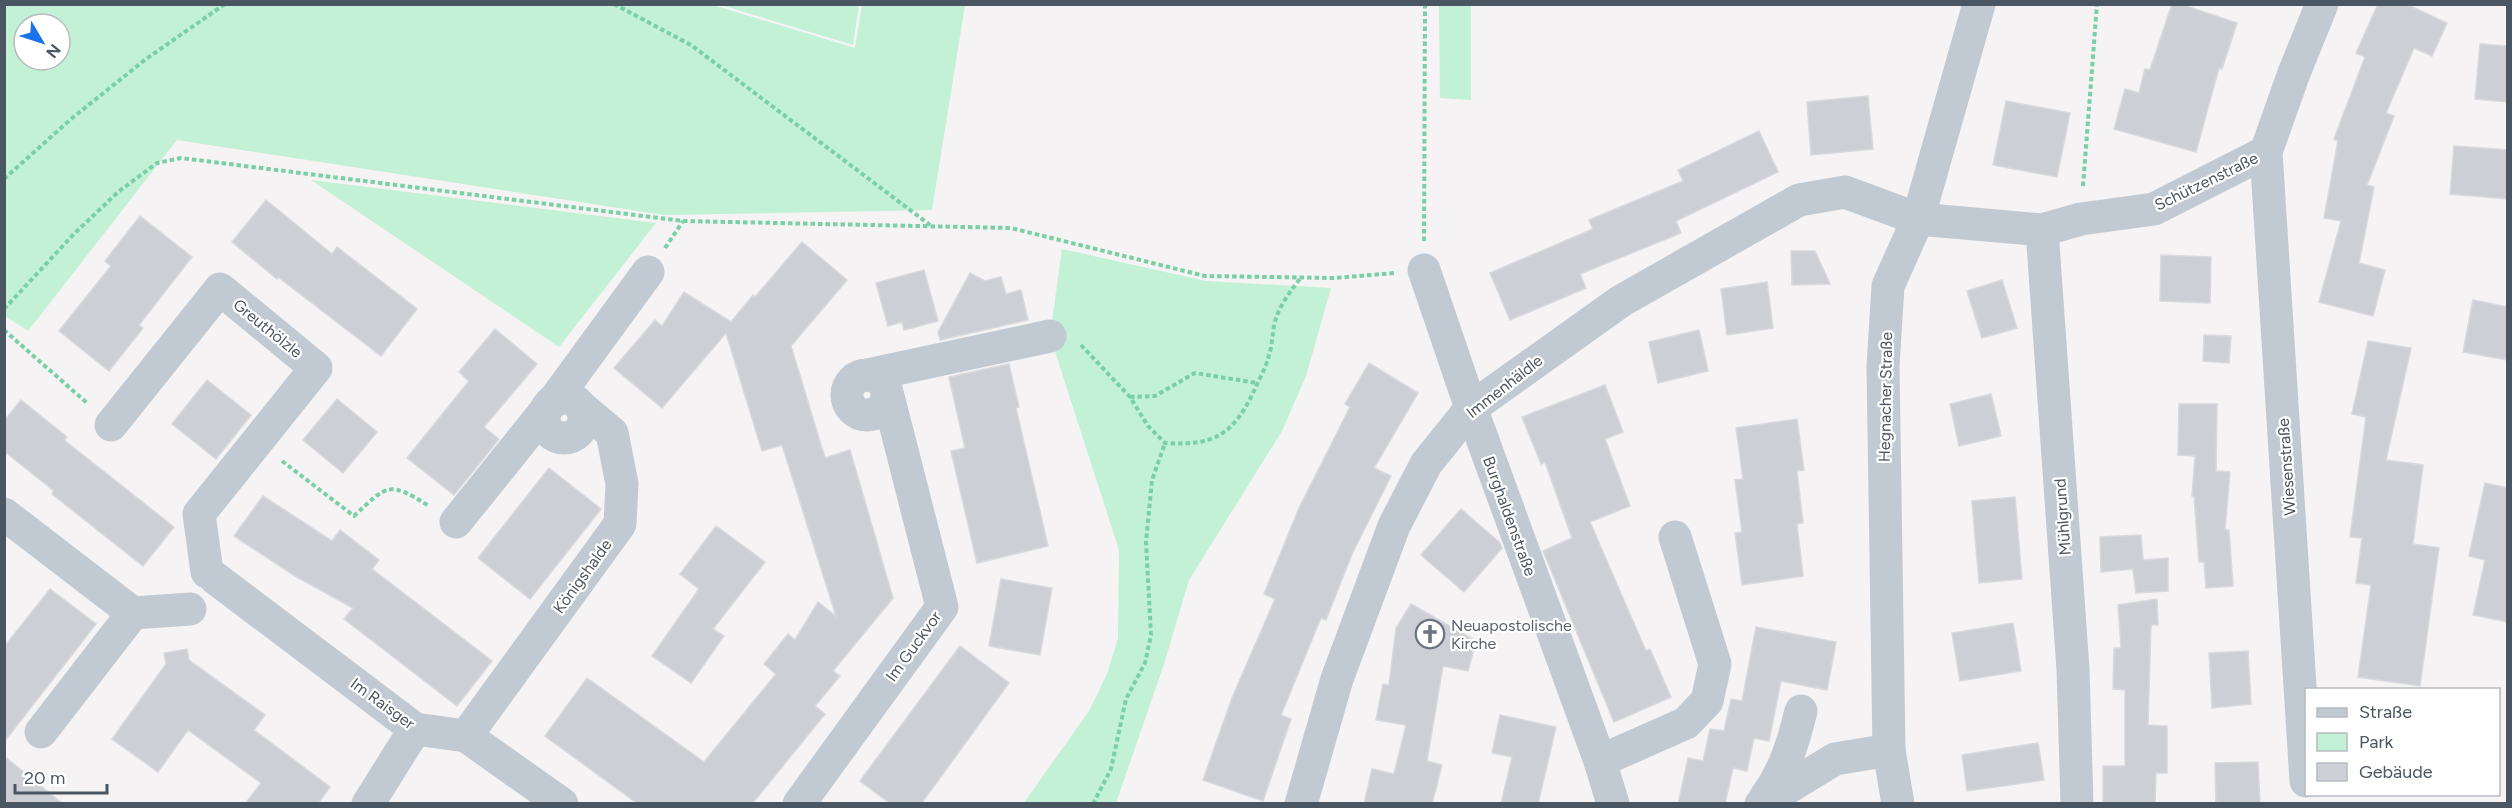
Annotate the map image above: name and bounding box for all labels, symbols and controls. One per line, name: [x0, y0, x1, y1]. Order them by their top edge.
north arrow: [12, 12, 72, 72]
text: N: [42, 40, 65, 62]
street label: Schützenstraße: [2151, 148, 2261, 215]
street label: Greuthölzle: [229, 295, 306, 362]
street label: Hegnacher Straße: [1875, 332, 1896, 462]
street label: Immenhäldle: [1462, 351, 1546, 422]
street label: Wiesenstraße: [2274, 417, 2299, 516]
street label: Burghaldenstraße: [1479, 454, 1540, 579]
street label: Mühlgrund: [2050, 478, 2075, 556]
street label: Königshalde: [549, 535, 616, 617]
street label: Im Guckvor: [882, 607, 946, 685]
place label: Neuapostolische Kirche: [1451, 616, 1572, 653]
church icon: Neuapostolische Kirche: [1414, 618, 1446, 650]
street label: Im Raisger: [347, 674, 419, 733]
legend: [2305, 688, 2500, 796]
text: Straße: [2359, 701, 2412, 723]
text: Park: [2359, 731, 2394, 753]
scale bar: [15, 757, 106, 795]
text: Gebäude: [2359, 761, 2433, 783]
text: 20 m: [24, 767, 65, 789]

